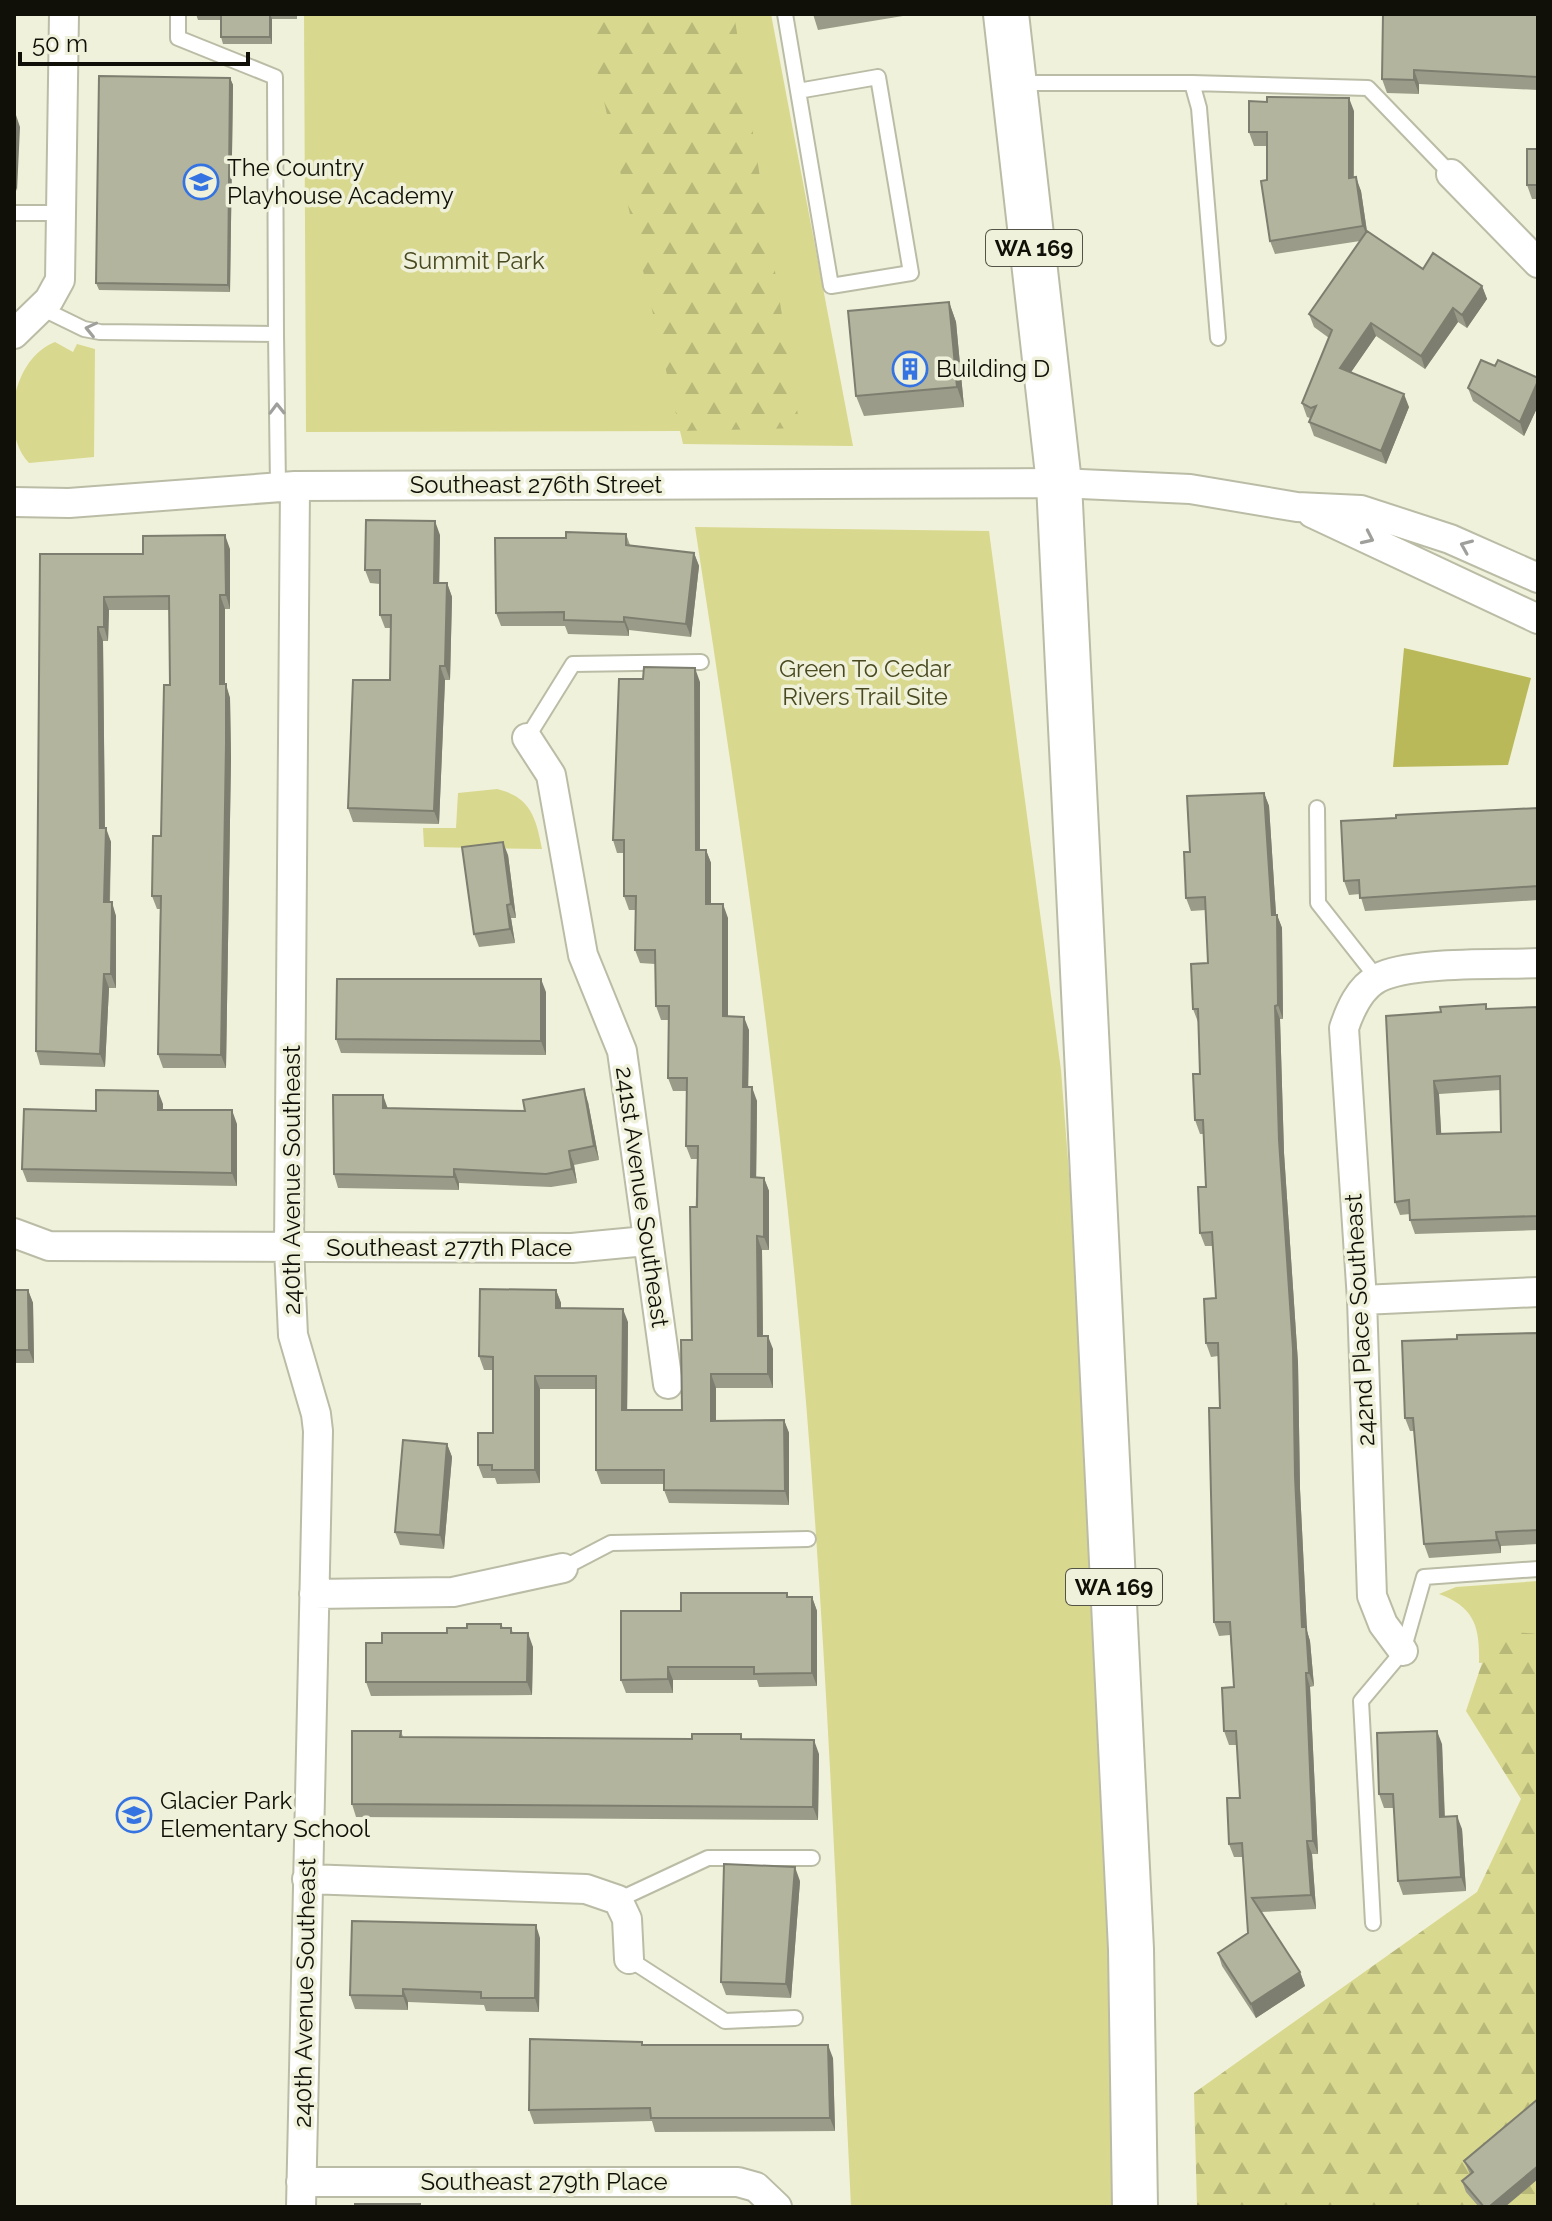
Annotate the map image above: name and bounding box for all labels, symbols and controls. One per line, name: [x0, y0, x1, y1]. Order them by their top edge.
scale bar: [20, 16, 248, 66]
text: 50 m: [32, 29, 88, 58]
place label: The Country Playhouse Academy: [227, 153, 454, 210]
school or university icon: The Country Playhouse Academy: [182, 163, 220, 201]
road number: WA 169: [986, 230, 1082, 266]
park label: Summit Park: [403, 246, 545, 275]
one-way arrow: [85, 321, 99, 338]
building icon: Building D: [891, 350, 929, 388]
place label: Building D: [936, 354, 1050, 383]
one-way arrow: [268, 402, 286, 415]
street label: Southeast 276th Street: [410, 470, 662, 499]
one-way arrow: [1360, 529, 1374, 545]
one-way arrow: [1460, 540, 1475, 556]
park label: Green To Cedar Rivers Trail Site: [779, 654, 952, 711]
street label: 240th Avenue Southeast: [277, 1045, 306, 1315]
street label: 241st Avenue Southeast: [610, 1065, 675, 1329]
street label: 242nd Place Southeast: [1338, 1193, 1381, 1447]
street label: Southeast 277th Place: [326, 1233, 572, 1262]
road number: WA 169: [1066, 1569, 1162, 1605]
place label: Glacier Park Elementary School: [160, 1786, 371, 1843]
school or university icon: Glacier Park Elementary School: [115, 1796, 153, 1834]
street label: 240th Avenue Southeast: [288, 1858, 321, 2128]
street label: Southeast 279th Place: [420, 2167, 668, 2196]

